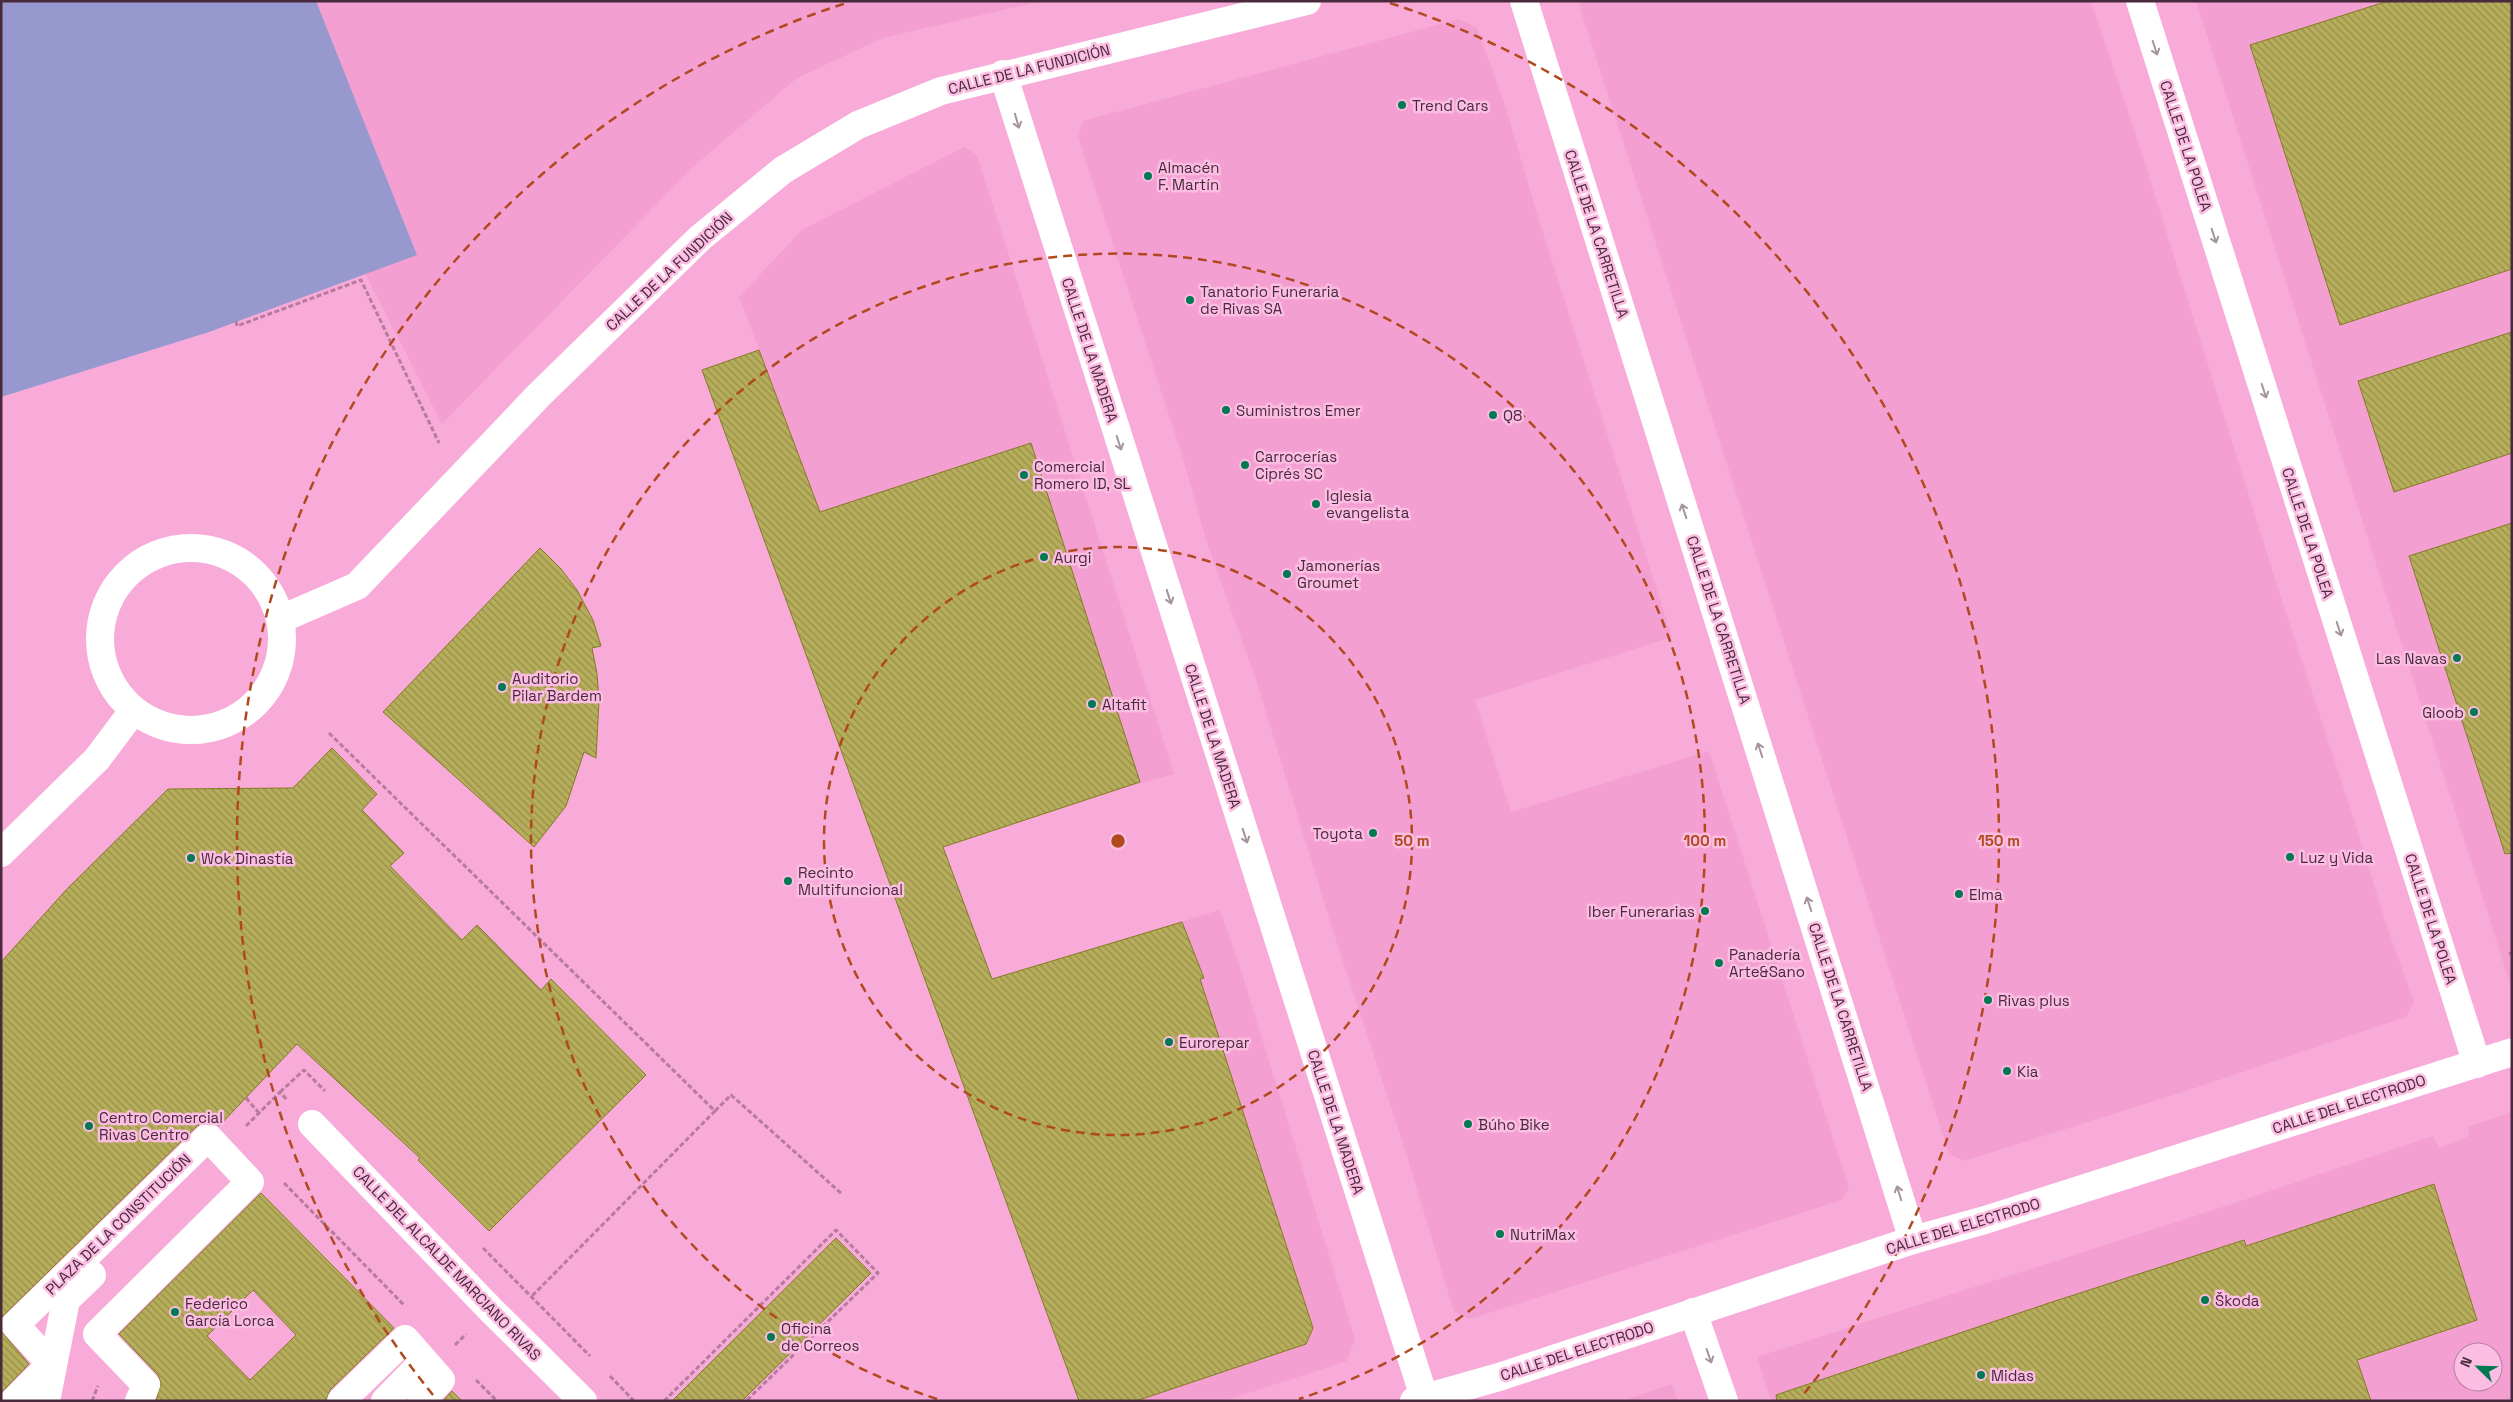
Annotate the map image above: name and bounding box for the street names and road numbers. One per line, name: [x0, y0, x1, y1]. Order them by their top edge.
street label: CALLE DE LA FUNDICIÓN: [946, 40, 1112, 98]
street label: CALLE DE LA POLEA: [2156, 78, 2216, 214]
street label: CALLE DE LA CARRETILLA: [1561, 147, 1633, 321]
street label: CALLE DE LA FUNDICIÓN: [602, 207, 736, 335]
street label: CALLE DE LA MADERA: [1058, 275, 1123, 425]
street label: CALLE DE LA POLEA: [2278, 465, 2338, 601]
street label: CALLE DE LA CARRETILLA: [1683, 533, 1755, 707]
street label: CALLE DE LA MADERA: [1181, 661, 1246, 811]
street label: CALLE DE LA POLEA: [2401, 851, 2461, 987]
street label: CALLE DE LA CARRETILLA: [1805, 920, 1877, 1094]
street label: CALLE DE LA MADERA: [1304, 1047, 1369, 1197]
street label: CALLE DEL ELECTRODO: [2270, 1070, 2428, 1138]
street label: PLAZA DE LA CONSTITUCIÓN: [41, 1149, 195, 1299]
street label: CALLE DEL ALCALDE MARCIANO RIVAS: [349, 1162, 545, 1364]
street label: CALLE DEL ELECTRODO: [1884, 1194, 2042, 1258]
street label: CALLE DEL ELECTRODO: [1498, 1317, 1656, 1385]

